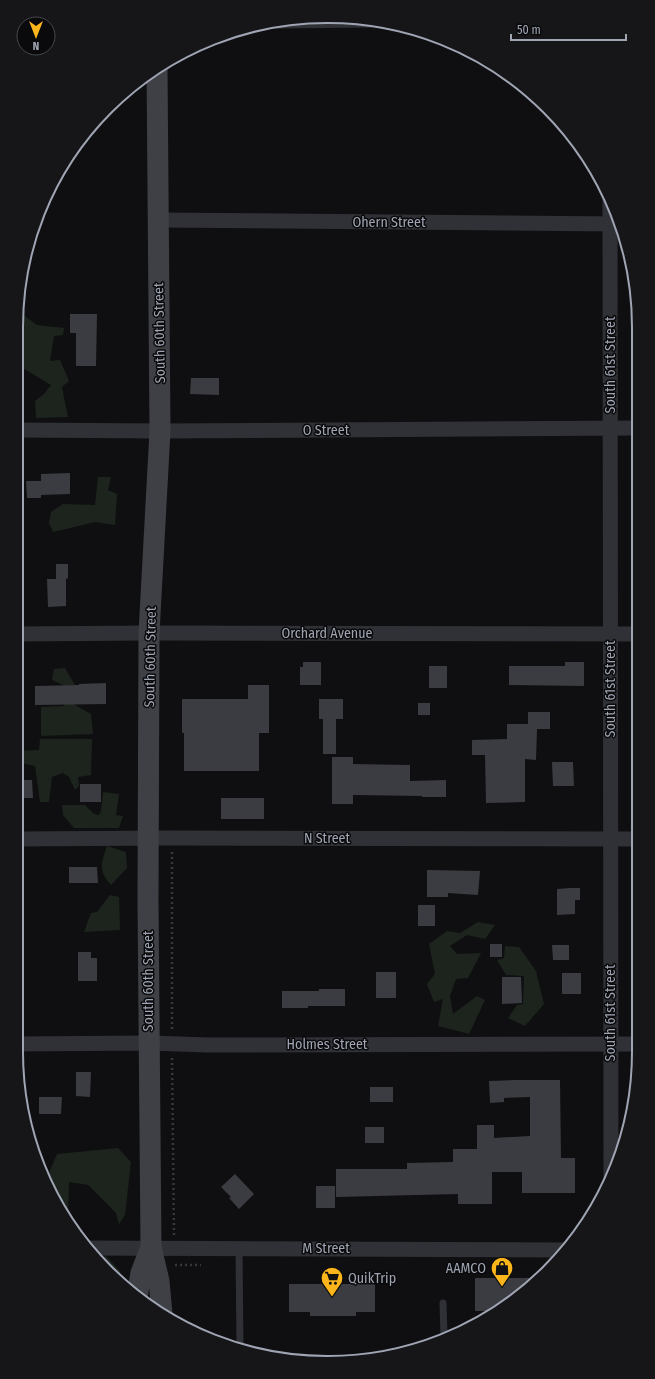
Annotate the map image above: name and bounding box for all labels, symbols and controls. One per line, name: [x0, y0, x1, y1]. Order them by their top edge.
north arrow: [16, 16, 56, 56]
scale bar: [511, 16, 626, 42]
text: 50 m: [517, 23, 541, 37]
text: N: [33, 39, 39, 52]
street label: Ohern Street: [352, 214, 426, 231]
street label: South 60th Street: [150, 282, 169, 384]
street label: South 61st Street: [602, 316, 619, 413]
street label: O Street: [303, 422, 350, 439]
street label: South 60th Street: [141, 606, 160, 708]
street label: Orchard Avenue: [282, 625, 373, 642]
street label: South 61st Street: [602, 640, 619, 737]
street label: N Street: [304, 830, 351, 847]
street label: South 60th Street: [140, 930, 157, 1031]
street label: South 61st Street: [602, 964, 619, 1061]
street label: Holmes Street: [287, 1036, 368, 1053]
street label: M Street: [302, 1240, 350, 1257]
shop icon: AAMCO: [489, 1255, 515, 1288]
place label: AAMCO: [446, 1260, 486, 1277]
supermarket icon: QuikTrip: [319, 1265, 345, 1298]
place label: QuikTrip: [348, 1270, 396, 1287]

